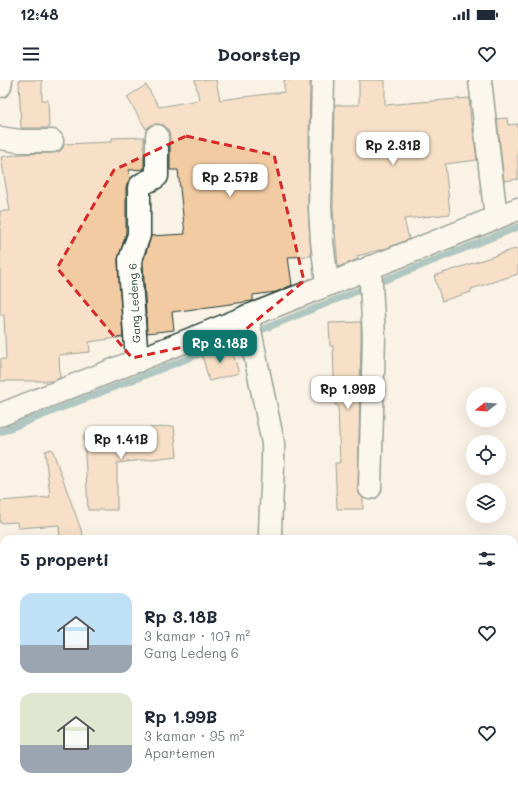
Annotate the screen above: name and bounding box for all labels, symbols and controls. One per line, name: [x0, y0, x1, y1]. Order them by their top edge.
text: 12:48: [20, 4, 59, 24]
text: Doorstep: [217, 42, 301, 66]
icon: menu: [20, 43, 42, 65]
icon: heart: [476, 43, 498, 65]
pin: Rp 2.31B: [352, 132, 434, 166]
text: Rp 2.31B: [365, 136, 421, 153]
pin: Rp 2.57B: [189, 164, 271, 198]
text: Rp 2.57B: [202, 168, 258, 185]
street label: Gang Ledeng 6: [124, 263, 144, 343]
pin: Rp 3.18B: [179, 330, 261, 364]
text: Rp 3.18B: [192, 334, 248, 351]
pin: Rp 1.99B: [307, 376, 389, 410]
text: Rp 1.99B: [320, 380, 376, 397]
north arrow: [466, 387, 506, 427]
map controls: [466, 387, 506, 523]
pin: Rp 1.41B: [80, 426, 162, 460]
text: Rp 1.41B: [94, 430, 148, 447]
button: locate: [466, 435, 506, 475]
button: layers: [466, 483, 506, 523]
text: 5 properti: [20, 548, 109, 570]
icon: filters: [476, 548, 498, 570]
text: Rp 3.18B: [144, 605, 218, 627]
icon: home: [52, 609, 100, 657]
icon: heart: [476, 622, 498, 644]
text: 3 kamar · 107 m²: [144, 627, 250, 644]
text: Gang Ledeng 6: [144, 644, 239, 661]
text: Rp 1.99B: [144, 705, 217, 727]
icon: home: [52, 709, 100, 757]
icon: heart: [476, 722, 498, 744]
text: 3 kamar · 95 m²: [144, 727, 244, 744]
text: Apartemen: [144, 744, 215, 761]

